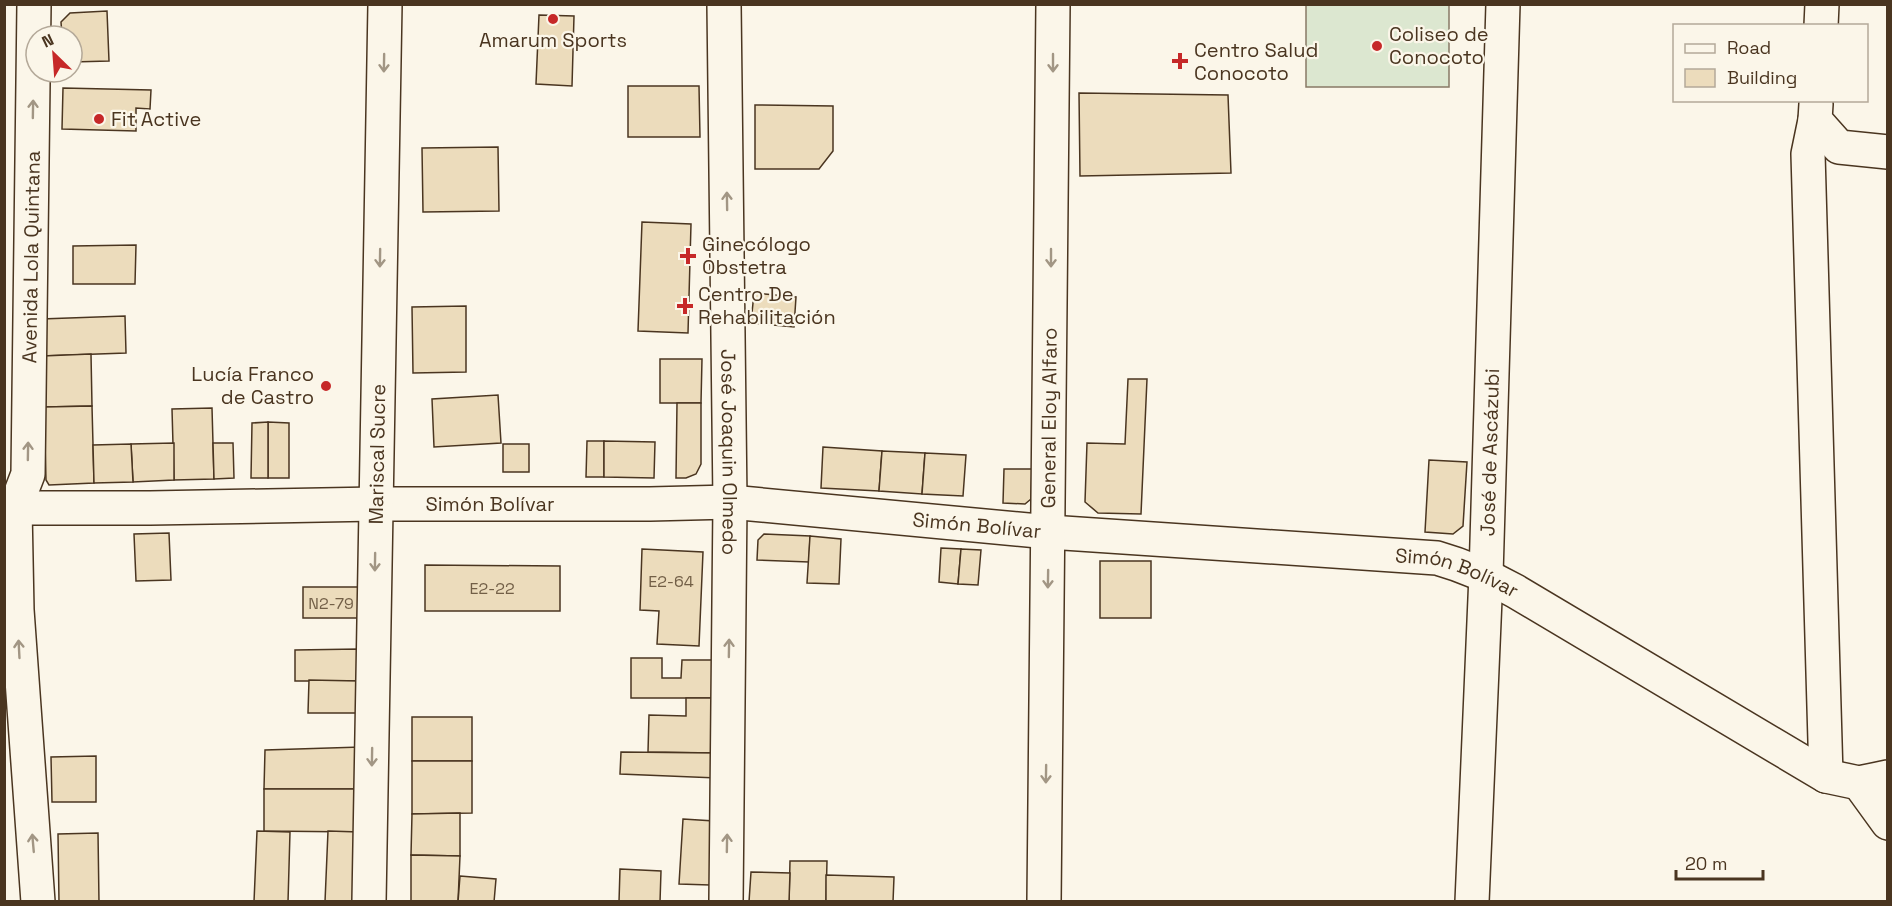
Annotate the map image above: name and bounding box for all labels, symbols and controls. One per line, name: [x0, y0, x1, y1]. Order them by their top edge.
marker: Amarum Sports: [546, 12, 560, 26]
place label: Coliseo de Conocoto: [1389, 21, 1489, 70]
north arrow: [24, 24, 84, 84]
legend: [1673, 24, 1868, 102]
place label: Amarum Sports: [479, 27, 627, 53]
text: N: [39, 29, 57, 53]
text: Road: [1727, 36, 1771, 59]
place label: Centro Salud Conocoto: [1194, 37, 1318, 86]
marker: Coliseo de Conocoto: [1370, 39, 1384, 53]
one-way arrow: [378, 52, 390, 72]
one-way arrow: [1047, 52, 1059, 72]
marker: Centro Salud Conocoto: [1171, 52, 1189, 70]
text: Building: [1727, 66, 1797, 89]
one-way arrow: [27, 100, 39, 120]
place label: Fit Active: [111, 106, 201, 132]
marker: Fit Active: [92, 112, 106, 126]
street label: Avenida Lola Quintana: [16, 150, 46, 364]
one-way arrow: [721, 192, 732, 212]
place label: Ginecólogo Obstetra: [702, 231, 811, 280]
one-way arrow: [375, 247, 386, 267]
marker: Ginecólogo Obstetra: [679, 247, 697, 265]
one-way arrow: [1045, 247, 1057, 267]
place label: Centro De Rehabilitación: [698, 281, 836, 330]
marker: Centro De Rehabilitación: [676, 297, 694, 315]
street label: General Eloy Alfaro: [1035, 327, 1063, 509]
street label: José Joaquin Olmedo: [715, 349, 743, 555]
place label: Lucía Franco de Castro: [191, 361, 314, 410]
street label: José de Ascázubi: [1474, 368, 1505, 537]
marker: Lucía Franco de Castro: [319, 379, 333, 393]
street label: Mariscal Sucre: [363, 383, 391, 525]
one-way arrow: [23, 442, 34, 462]
street label: Simón Bolívar: [425, 491, 555, 517]
street label: Simón Bolívar: [911, 506, 1042, 544]
street label: Simón Bolívar: [1394, 542, 1523, 603]
one-way arrow: [369, 551, 381, 571]
one-way arrow: [1043, 568, 1054, 588]
house number: E2-64: [648, 571, 694, 592]
house number: E2-22: [469, 578, 515, 599]
house number: N2-79: [308, 593, 354, 614]
one-way arrow: [13, 639, 24, 659]
one-way arrow: [723, 639, 735, 659]
one-way arrow: [366, 746, 378, 766]
one-way arrow: [1040, 763, 1051, 783]
one-way arrow: [27, 834, 38, 854]
one-way arrow: [721, 834, 732, 854]
scale bar: [1676, 843, 1763, 881]
text: 20 m: [1685, 852, 1728, 875]

